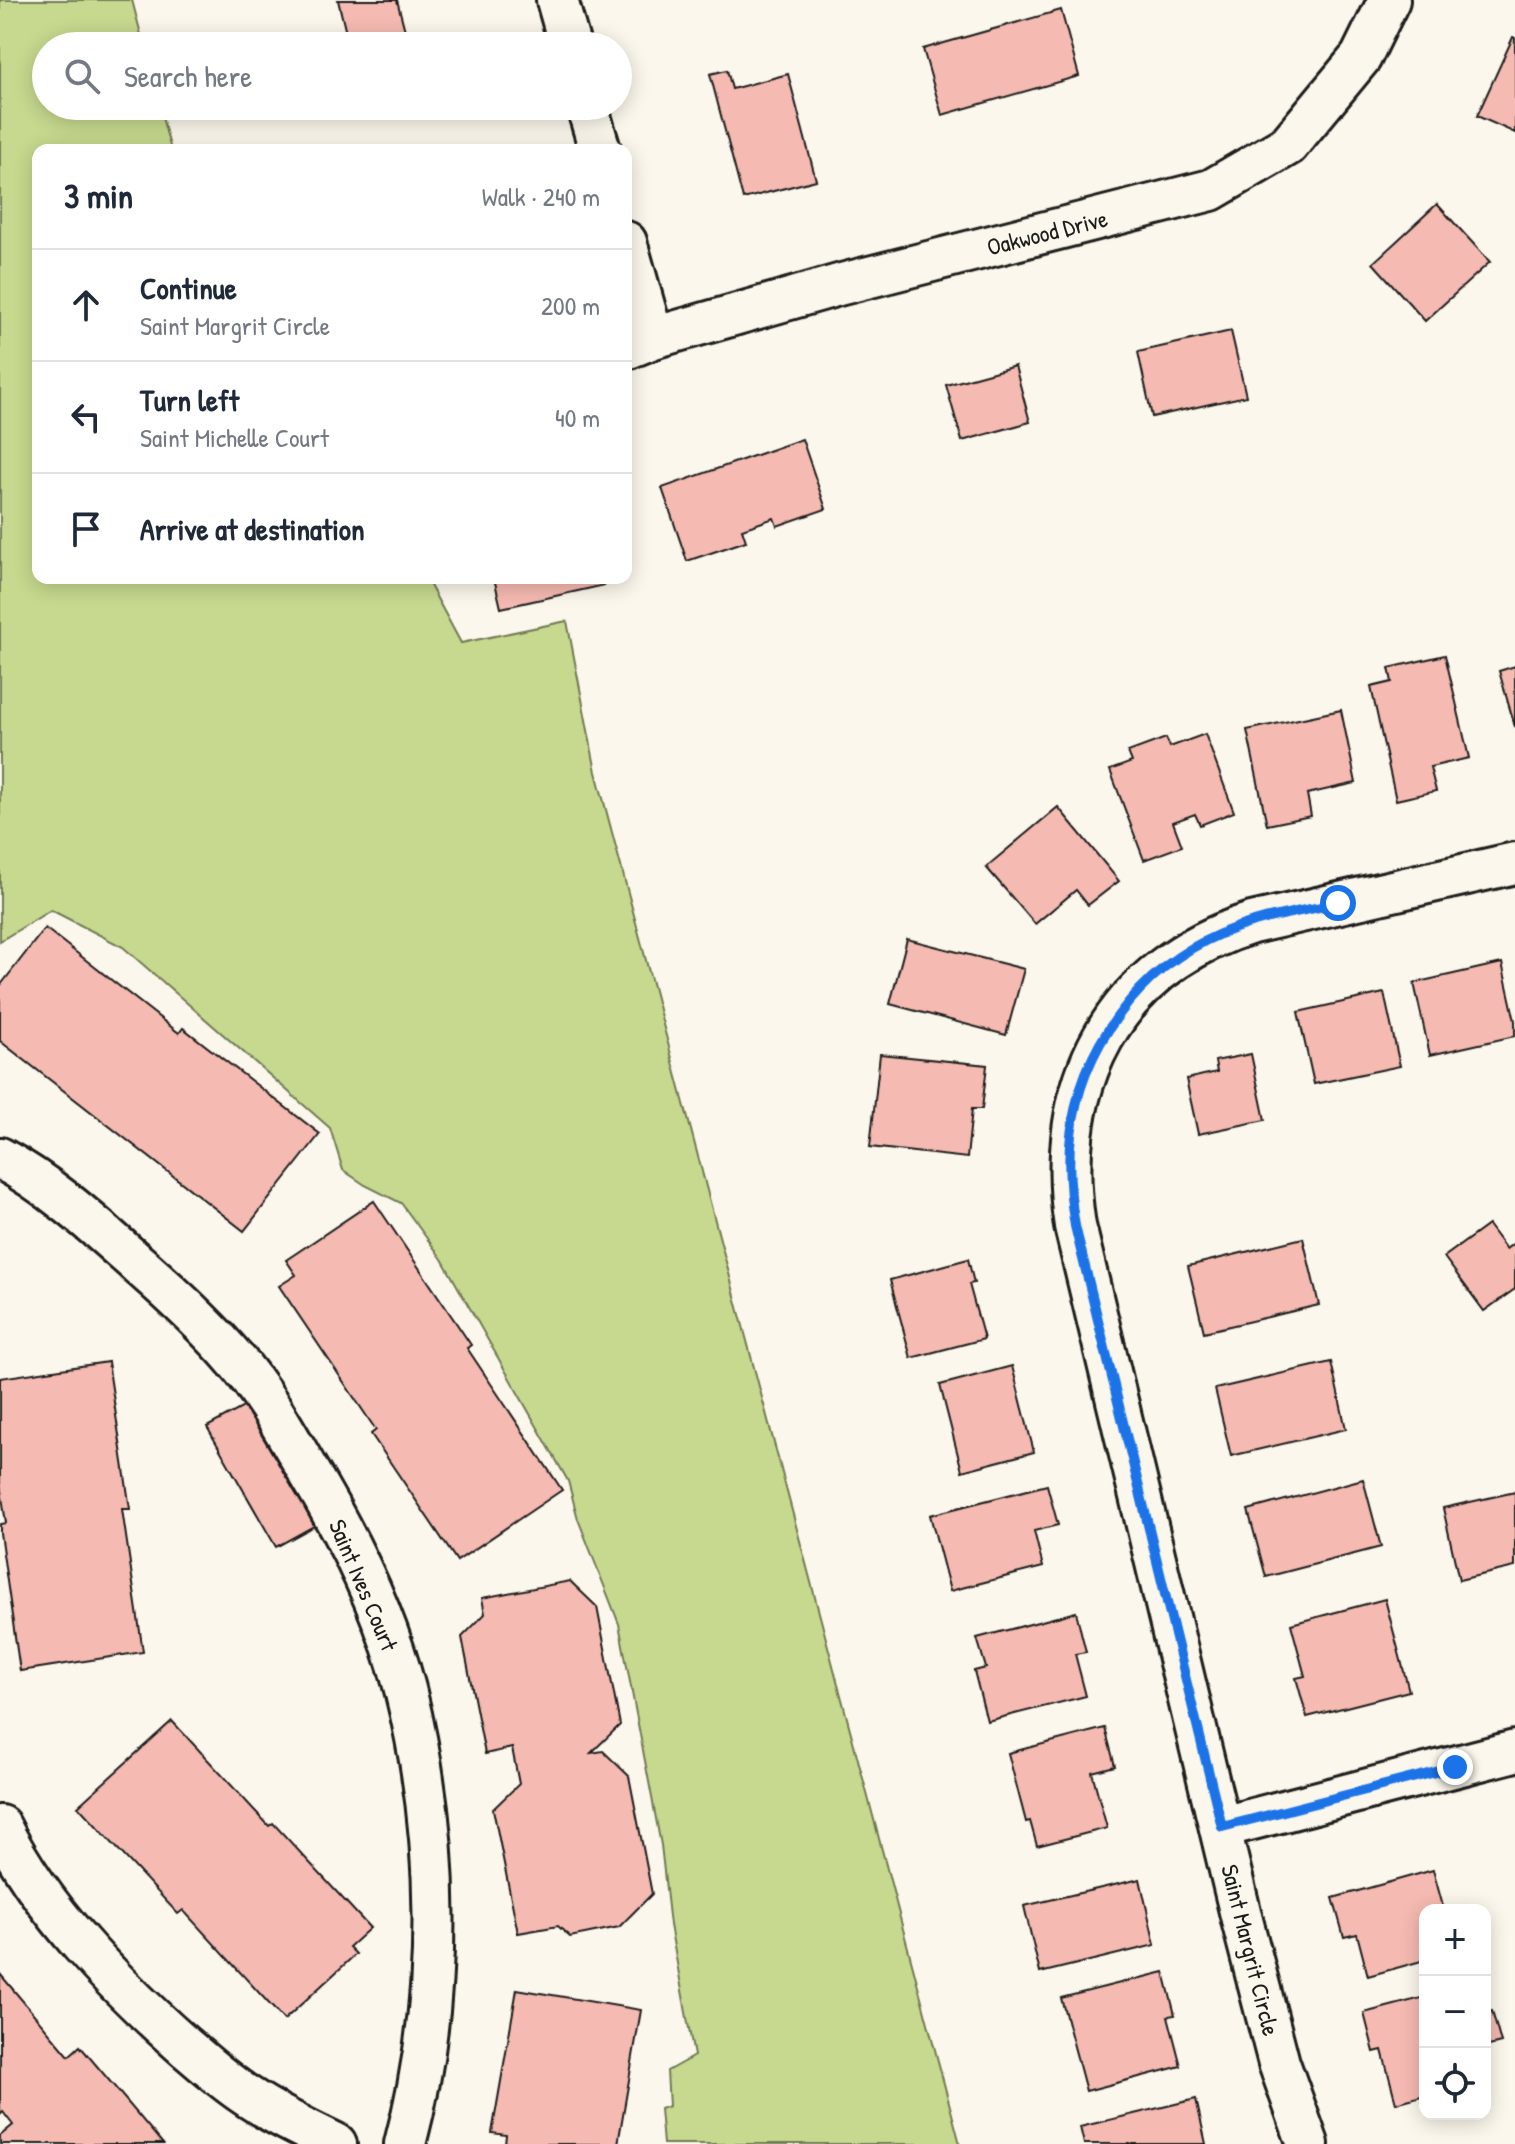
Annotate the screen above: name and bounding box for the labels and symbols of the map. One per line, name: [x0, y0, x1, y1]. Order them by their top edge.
street label: Oakwood Drive: [983, 201, 1111, 262]
route start: [1320, 885, 1356, 921]
street label: Saint Ives Court: [322, 1514, 406, 1656]
route end: [1437, 1749, 1473, 1785]
street label: Saint Margrit Circle: [1214, 1861, 1288, 2039]

